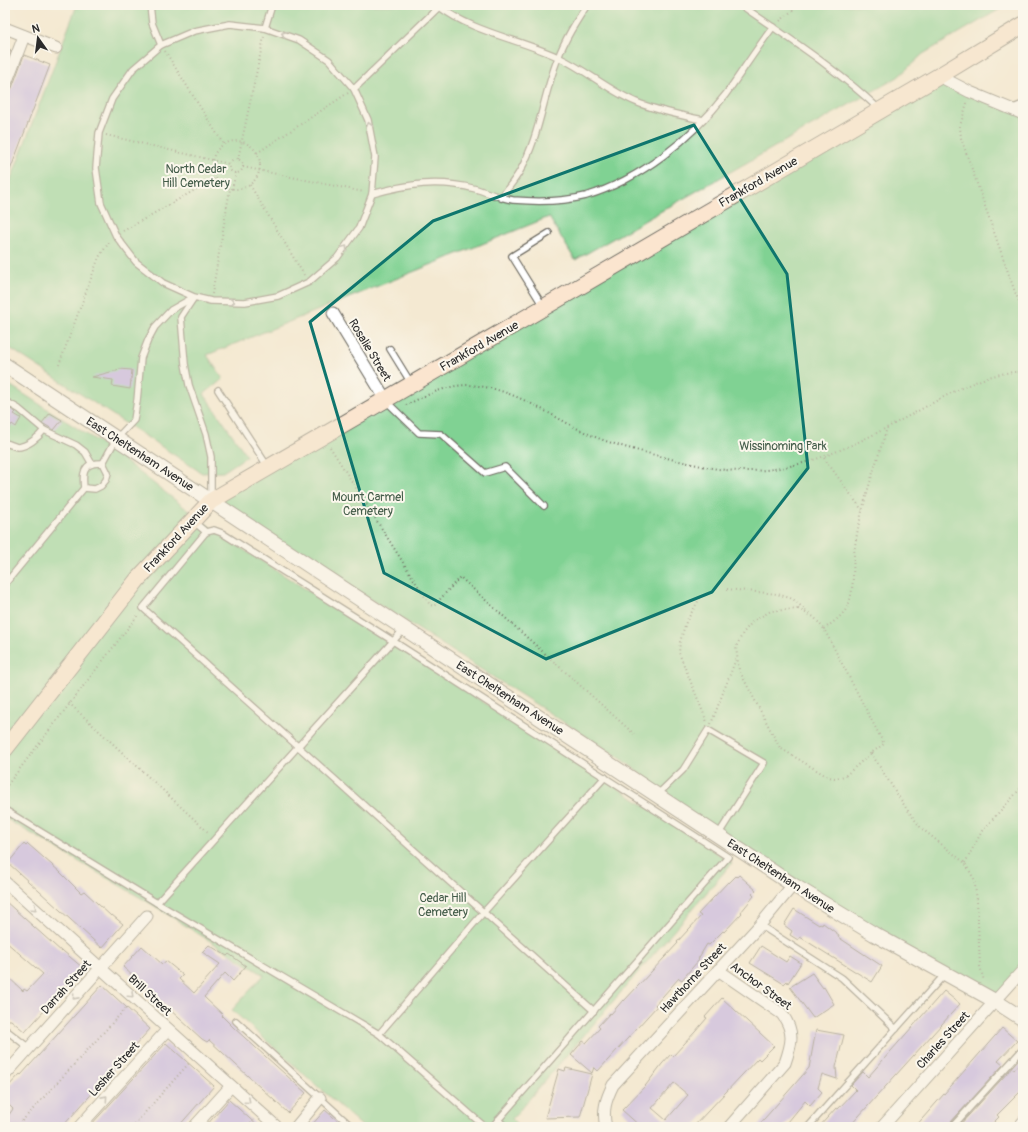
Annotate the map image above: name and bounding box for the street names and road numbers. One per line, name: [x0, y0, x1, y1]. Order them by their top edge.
street label: Frankford Avenue: [716, 154, 800, 211]
street label: Rosalie Street: [345, 316, 394, 384]
street label: Frankford Avenue: [437, 318, 521, 375]
street label: East Cheltenham Avenue: [83, 414, 196, 495]
street label: Frankford Avenue: [141, 501, 212, 576]
street label: East Cheltenham Avenue: [453, 658, 566, 739]
street label: East Cheltenham Avenue: [724, 836, 837, 917]
street label: Hawthorne Street: [657, 940, 730, 1016]
street label: Darrah Street: [38, 957, 95, 1018]
street label: Anchor Street: [727, 959, 794, 1014]
street label: Brill Street: [125, 971, 175, 1019]
street label: Charles Street: [914, 1008, 973, 1072]
street label: Lesher Street: [86, 1039, 143, 1100]

